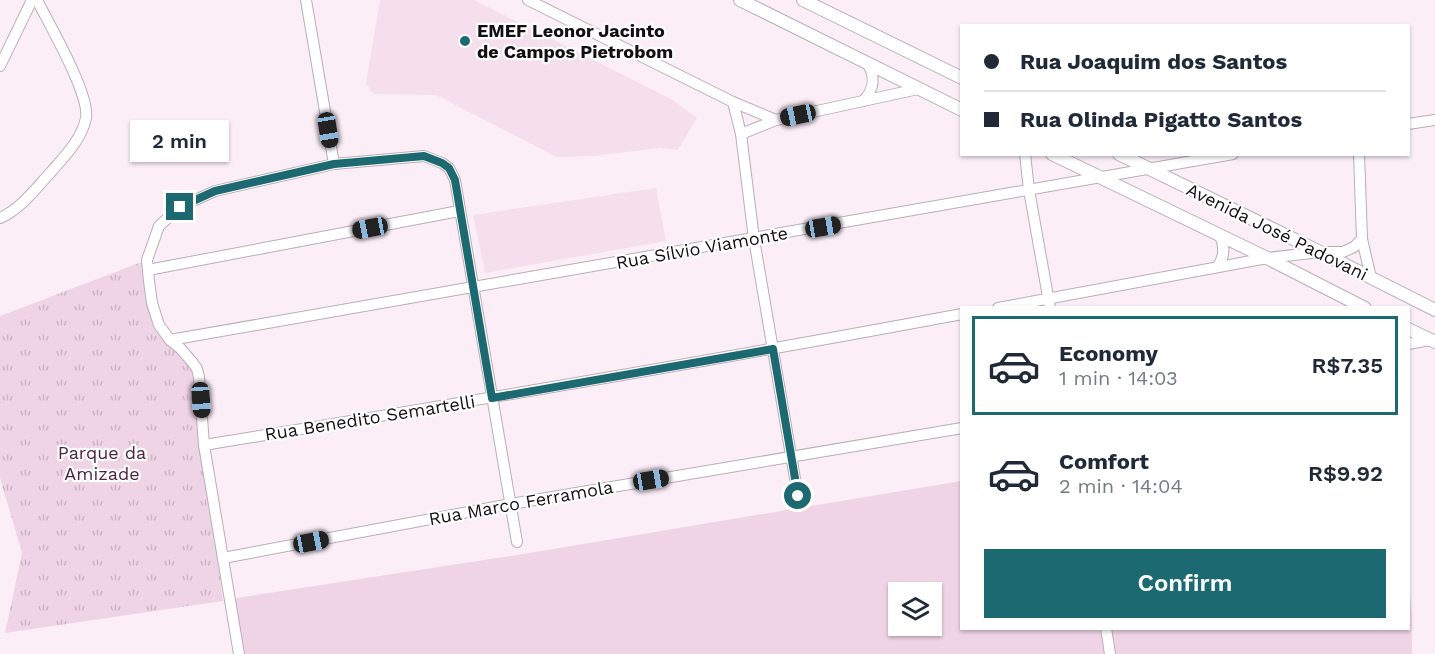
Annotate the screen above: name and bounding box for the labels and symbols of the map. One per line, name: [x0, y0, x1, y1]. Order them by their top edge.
place label: EMEF Leonor Jacinto de Campos Pietrobom: [477, 20, 673, 62]
marker: EMEF Leonor Jacinto de Campos Pietrobom: [458, 34, 472, 48]
car: [779, 102, 817, 128]
car: [316, 111, 340, 149]
callout: 2 min: [130, 120, 230, 162]
street label: Avenida José Padovani: [1183, 178, 1371, 285]
route end: [166, 193, 193, 220]
car: [804, 215, 842, 239]
car: [351, 216, 389, 240]
street label: Rua Sílvio Viamonte: [614, 222, 790, 273]
car: [191, 381, 211, 419]
street label: Rua Benedito Semartelli: [263, 390, 477, 445]
park label: Parque da Amizade: [58, 442, 146, 484]
car: [632, 468, 670, 492]
street label: Rua Marco Ferramola: [427, 476, 615, 529]
route start: [784, 482, 811, 509]
car: [292, 530, 330, 554]

